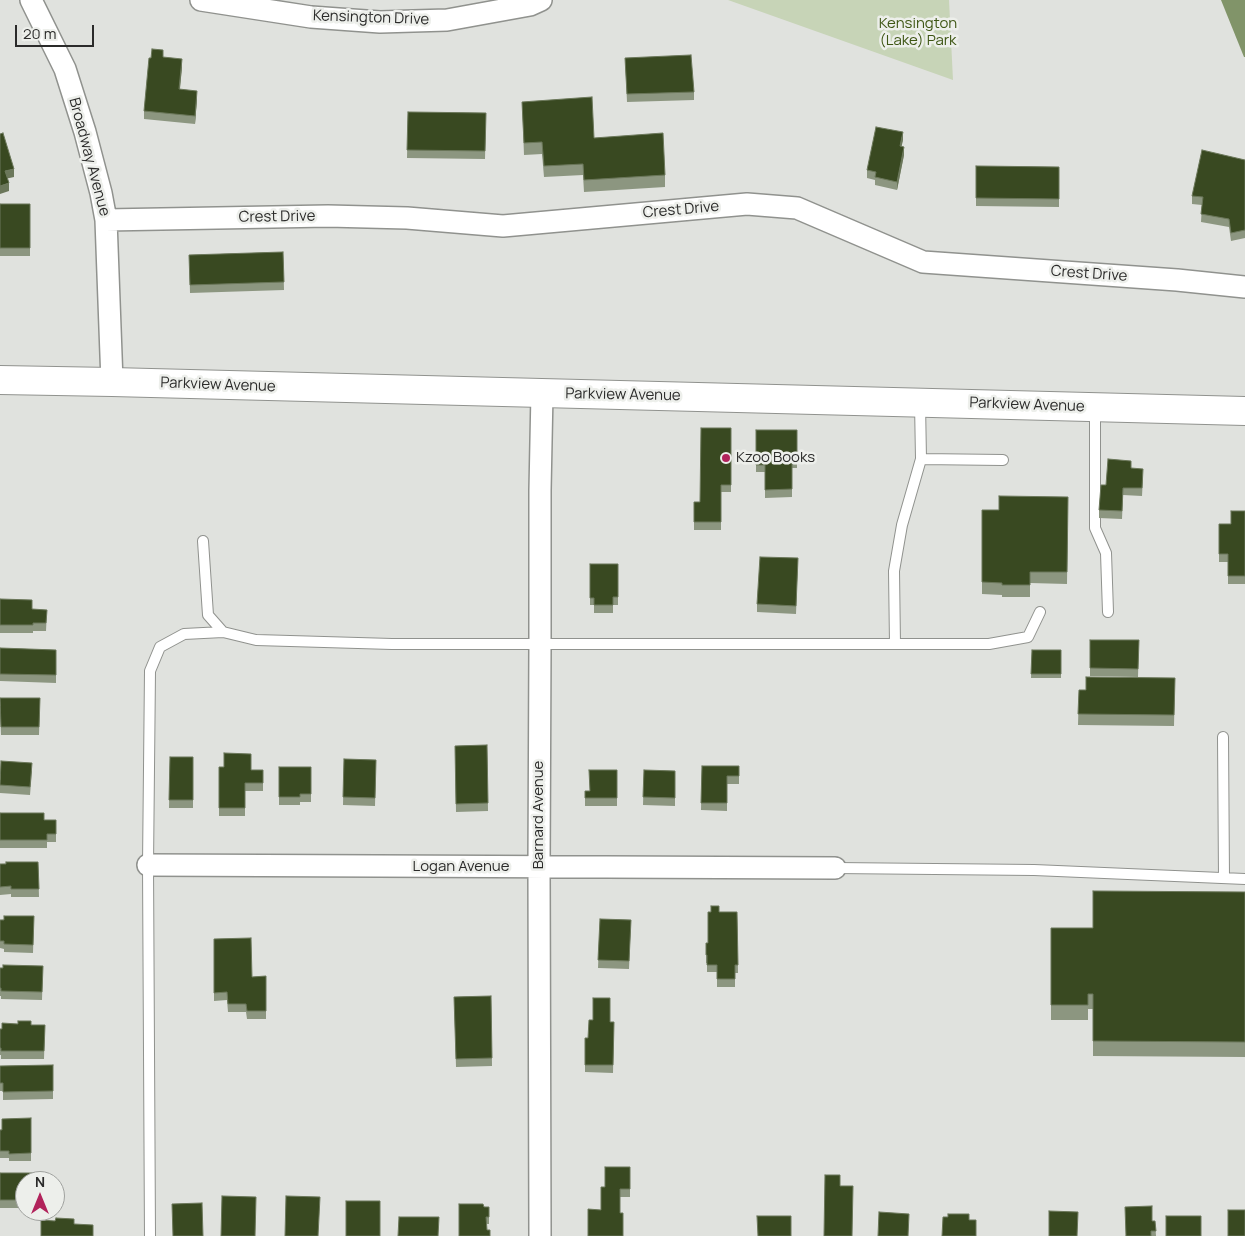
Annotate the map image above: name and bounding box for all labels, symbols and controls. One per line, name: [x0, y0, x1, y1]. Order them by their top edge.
street label: Kensington Drive: [312, 7, 430, 29]
scale bar: [18, 15, 96, 47]
park label: Kensington (Lake) Park: [879, 15, 957, 50]
text: 20 m: [23, 23, 56, 44]
street label: Broadway Avenue: [65, 96, 113, 218]
street label: Crest Drive: [642, 198, 720, 222]
street label: Crest Drive: [238, 207, 316, 227]
street label: Crest Drive: [1050, 262, 1128, 286]
street label: Parkview Avenue: [160, 374, 276, 396]
street label: Parkview Avenue: [565, 385, 681, 405]
street label: Parkview Avenue: [969, 394, 1085, 416]
place label: Kzoo Books: [736, 449, 815, 467]
marker: Kzoo Books: [720, 452, 732, 464]
street label: Barnard Avenue: [530, 761, 548, 869]
street label: Logan Avenue: [412, 858, 510, 876]
north arrow: [15, 1171, 65, 1221]
text: N: [35, 1172, 45, 1191]

